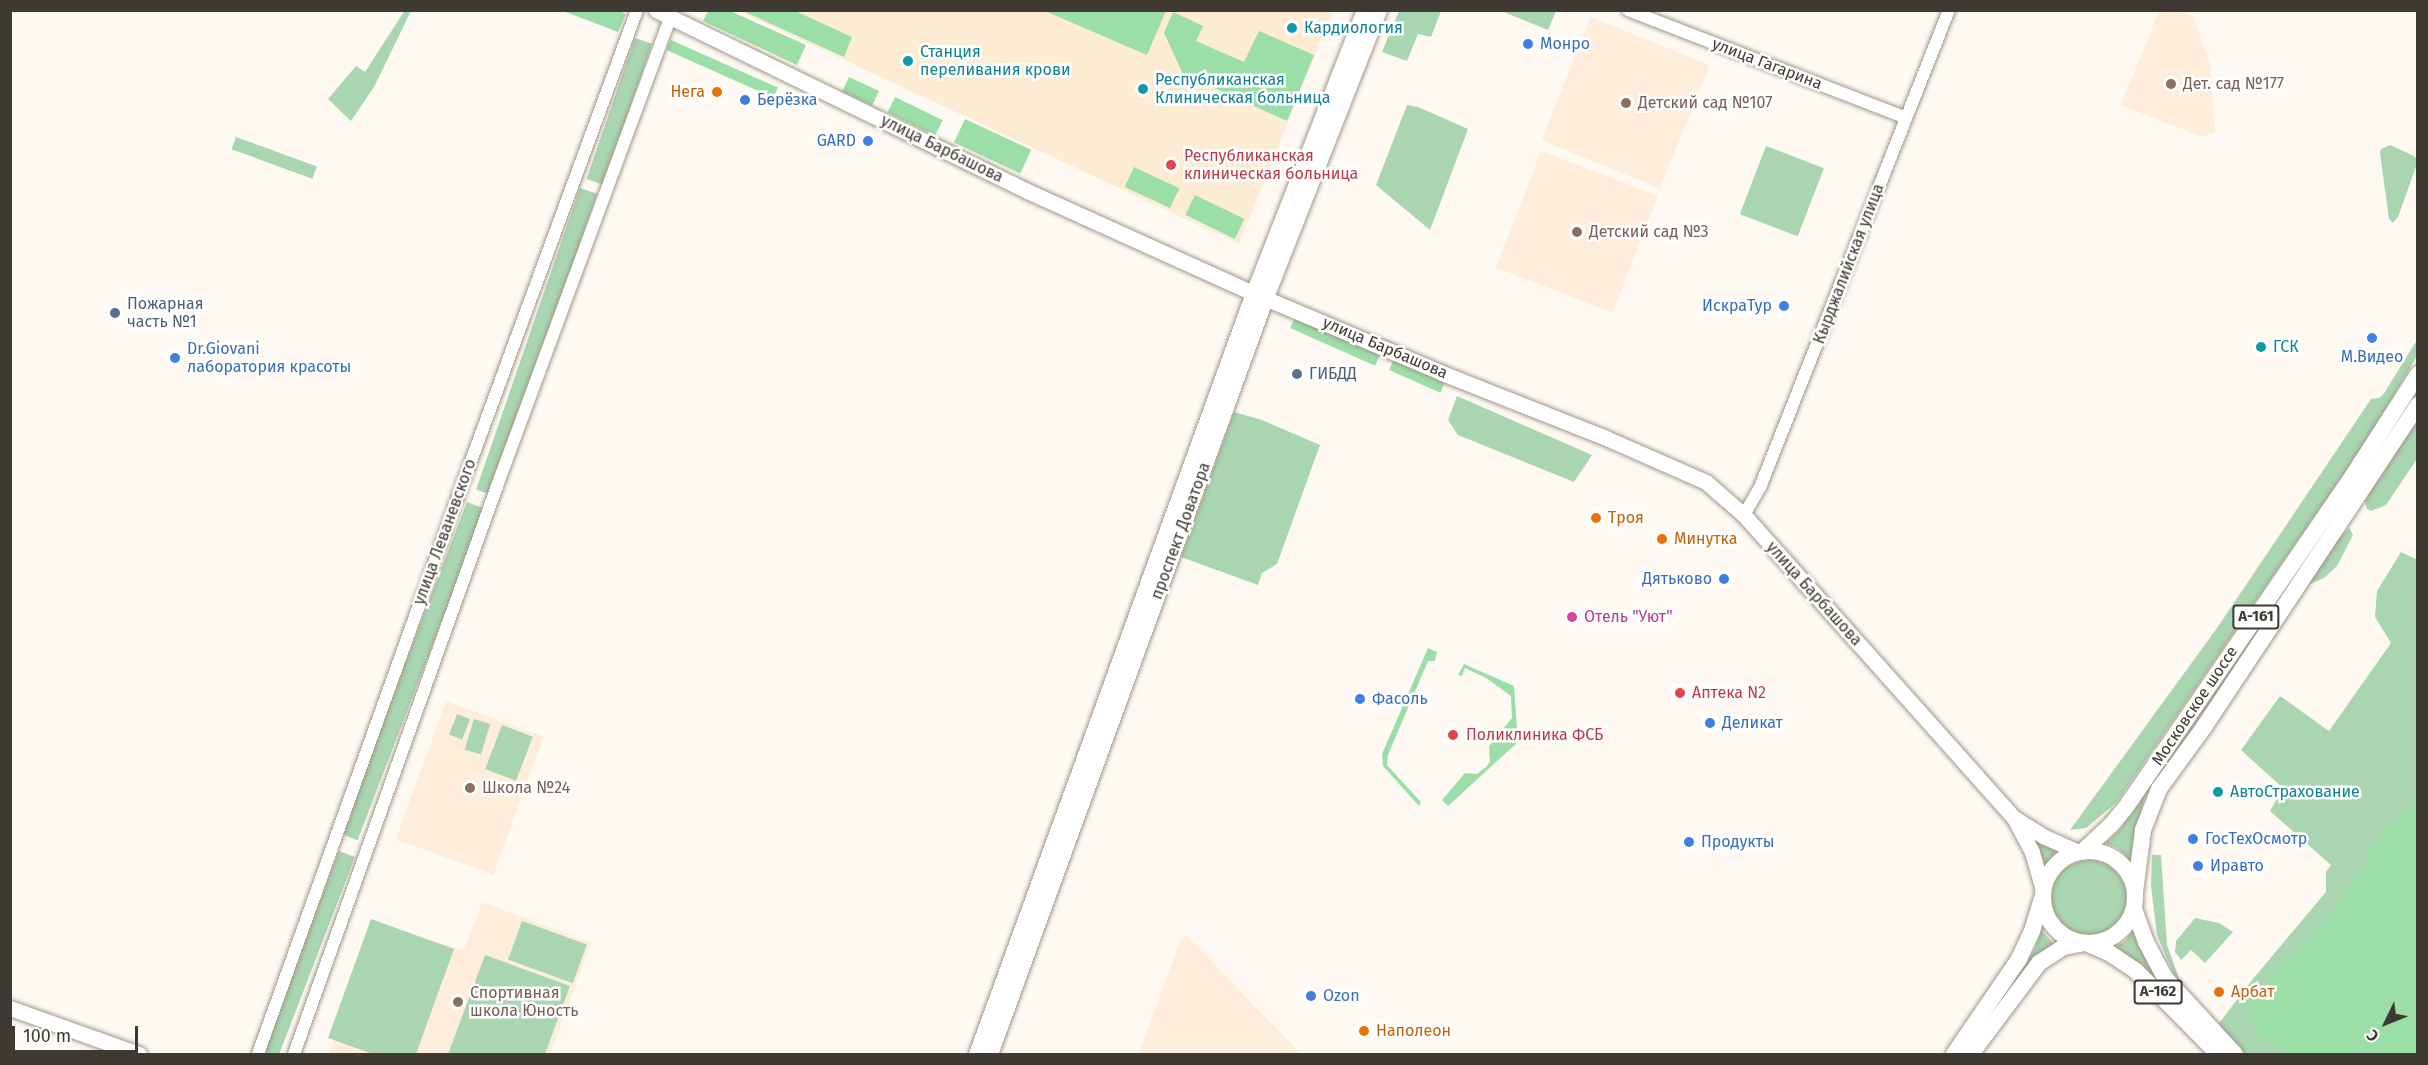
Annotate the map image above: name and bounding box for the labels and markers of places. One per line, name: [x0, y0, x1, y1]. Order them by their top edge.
place label: Кардиология: [1304, 18, 1403, 38]
marker: Кардиология: [1285, 21, 1299, 35]
place label: Монро: [1540, 34, 1590, 54]
marker: Монро: [1521, 37, 1535, 51]
place label: Станция переливания крови: [920, 42, 1071, 80]
marker: Станция переливания крови: [901, 54, 915, 68]
place label: Республиканская Клиническая больница: [1155, 70, 1330, 108]
place label: Дет. сад №177: [2183, 74, 2284, 94]
marker: Дет. сад №177: [2164, 77, 2178, 91]
place label: Нега: [670, 82, 705, 102]
marker: Республиканская Клиническая больница: [1136, 82, 1150, 96]
marker: Нега: [710, 85, 724, 99]
place label: Берёзка: [757, 90, 818, 110]
marker: Берёзка: [738, 93, 752, 107]
place label: Детский сад №107: [1638, 93, 1772, 113]
marker: Детский сад №107: [1619, 96, 1633, 110]
place label: GARD: [817, 131, 856, 151]
marker: GARD: [861, 134, 875, 148]
place label: Республиканская клиническая больница: [1184, 146, 1358, 184]
marker: Республиканская клиническая больница: [1162, 156, 1180, 174]
place label: Детский сад №3: [1589, 222, 1709, 242]
marker: Детский сад №3: [1570, 225, 1584, 239]
place label: Пожарная часть №1: [127, 294, 203, 332]
place label: ИскраТур: [1702, 296, 1772, 316]
marker: ИскраТур: [1777, 299, 1791, 313]
marker: Пожарная часть №1: [108, 306, 122, 320]
marker: М.Видео: [2365, 331, 2379, 345]
place label: ГСК: [2273, 337, 2299, 357]
place label: Dr.Giovani лаборатория красоты: [187, 339, 351, 377]
marker: ГСК: [2254, 340, 2268, 354]
place label: М.Видео: [2341, 347, 2403, 367]
marker: Dr.Giovani лаборатория красоты: [168, 351, 182, 365]
place label: ГИБДД: [1309, 364, 1357, 384]
marker: ГИБДД: [1290, 367, 1304, 381]
place label: Троя: [1608, 508, 1644, 528]
marker: Троя: [1589, 511, 1603, 525]
place label: Минутка: [1674, 529, 1737, 549]
marker: Минутка: [1655, 532, 1669, 546]
place label: Дятьково: [1642, 569, 1712, 589]
marker: Дятьково: [1717, 572, 1731, 586]
place label: Отель "Уют": [1584, 607, 1673, 627]
marker: Отель "Уют": [1565, 610, 1579, 624]
place label: Аптека N2: [1692, 683, 1766, 703]
marker: Аптека N2: [1673, 686, 1687, 700]
place label: Фасоль: [1372, 689, 1428, 709]
marker: Фасоль: [1353, 692, 1367, 706]
place label: Деликат: [1722, 713, 1783, 733]
marker: Деликат: [1703, 716, 1717, 730]
place label: Поликлиника ФСБ: [1466, 725, 1603, 745]
marker: Поликлиника ФСБ: [1444, 726, 1462, 744]
place label: Школа №24: [482, 778, 570, 798]
marker: Школа №24: [463, 781, 477, 795]
place label: АвтоСтрахование: [2230, 782, 2360, 802]
marker: АвтоСтрахование: [2211, 785, 2225, 799]
place label: ГосТехОсмотр: [2205, 829, 2307, 849]
place label: Продукты: [1701, 832, 1775, 852]
marker: ГосТехОсмотр: [2186, 832, 2200, 846]
marker: Продукты: [1682, 835, 1696, 849]
place label: Иравто: [2210, 856, 2264, 876]
marker: Иравто: [2191, 859, 2205, 873]
place label: Арбат: [2231, 982, 2274, 1002]
place label: Спортивная школа Юность: [470, 983, 579, 1021]
marker: Арбат: [2212, 985, 2226, 999]
place label: Ozon: [1323, 986, 1360, 1006]
marker: Ozon: [1304, 989, 1318, 1003]
marker: Спортивная школа Юность: [451, 995, 465, 1009]
place label: Наполеон: [1376, 1021, 1451, 1041]
marker: Наполеон: [1357, 1024, 1371, 1038]

